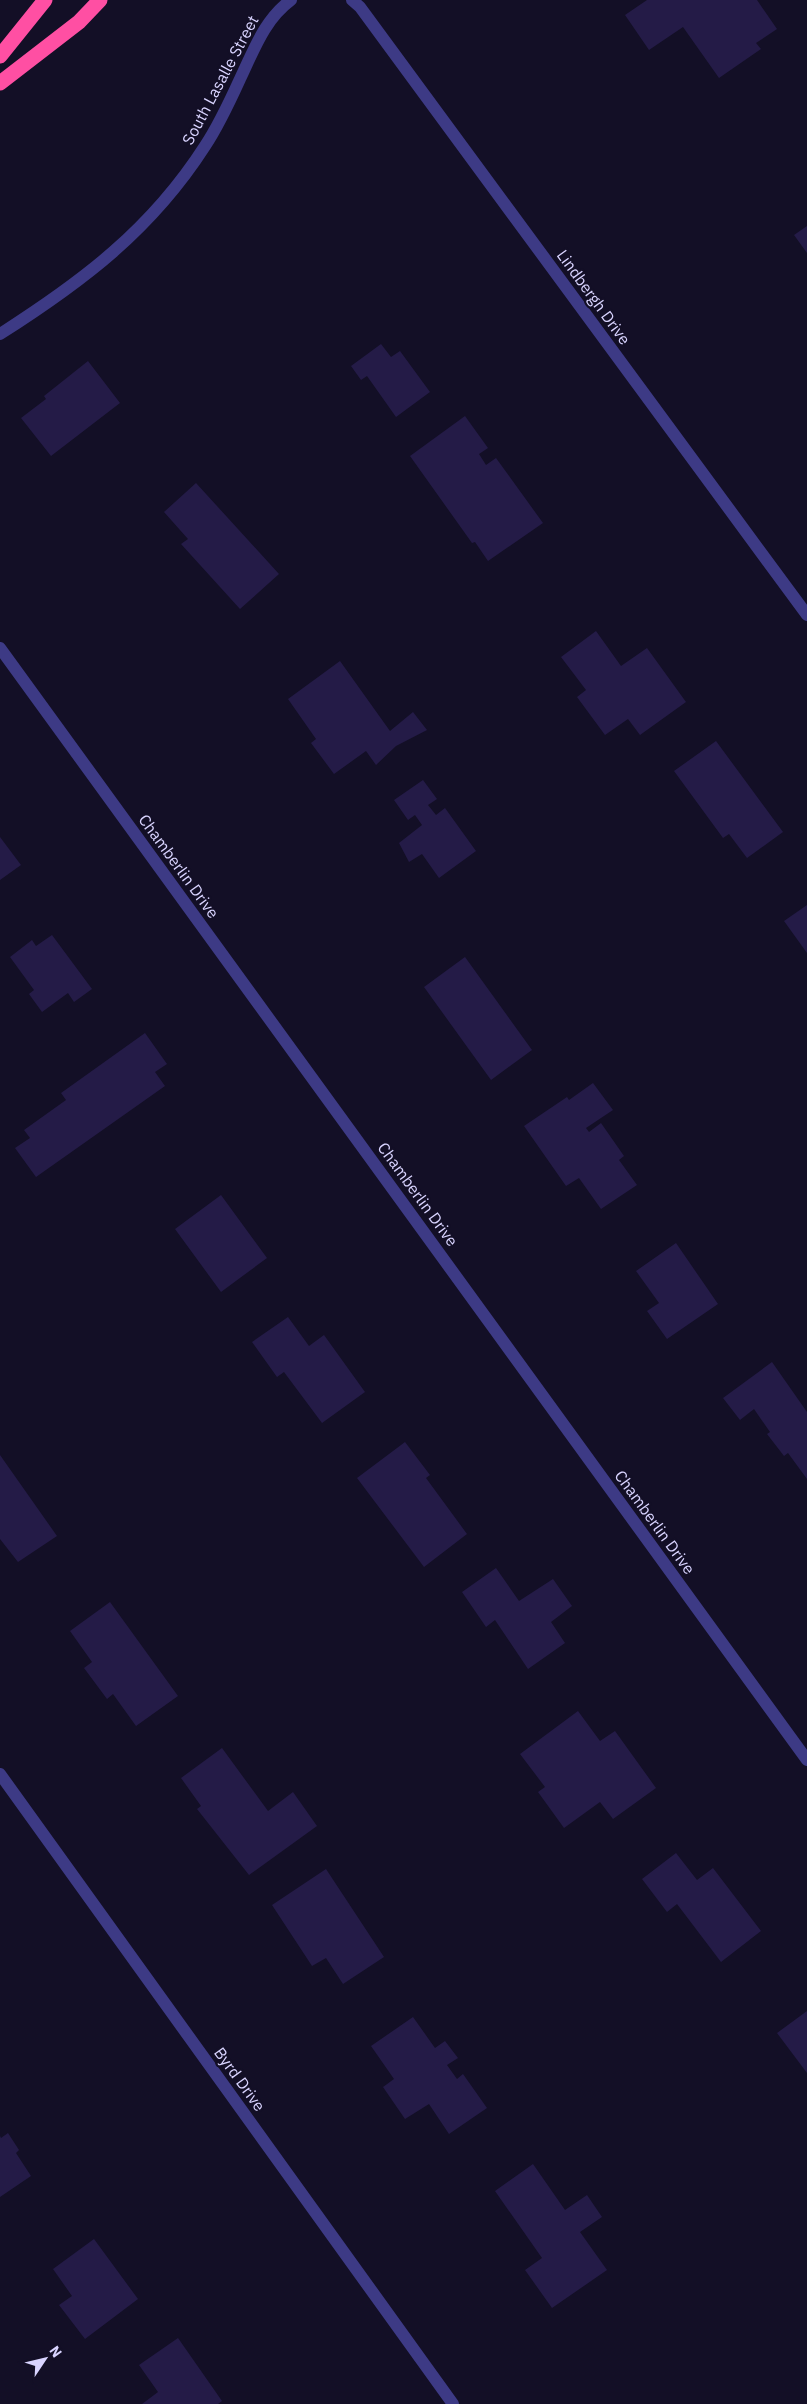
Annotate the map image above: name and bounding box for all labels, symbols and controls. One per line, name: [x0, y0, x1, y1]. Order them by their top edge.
street label: South Lasalle Street: [177, 12, 263, 148]
street label: Lindbergh Drive: [553, 246, 635, 349]
street label: Chamberlin Drive: [135, 810, 224, 922]
street label: Chamberlin Drive: [374, 1138, 463, 1250]
street label: Chamberlin Drive: [611, 1466, 700, 1578]
street label: Byrd Drive: [210, 2043, 270, 2115]
north arrow: [20, 2334, 70, 2384]
text: N: [45, 2342, 66, 2361]

